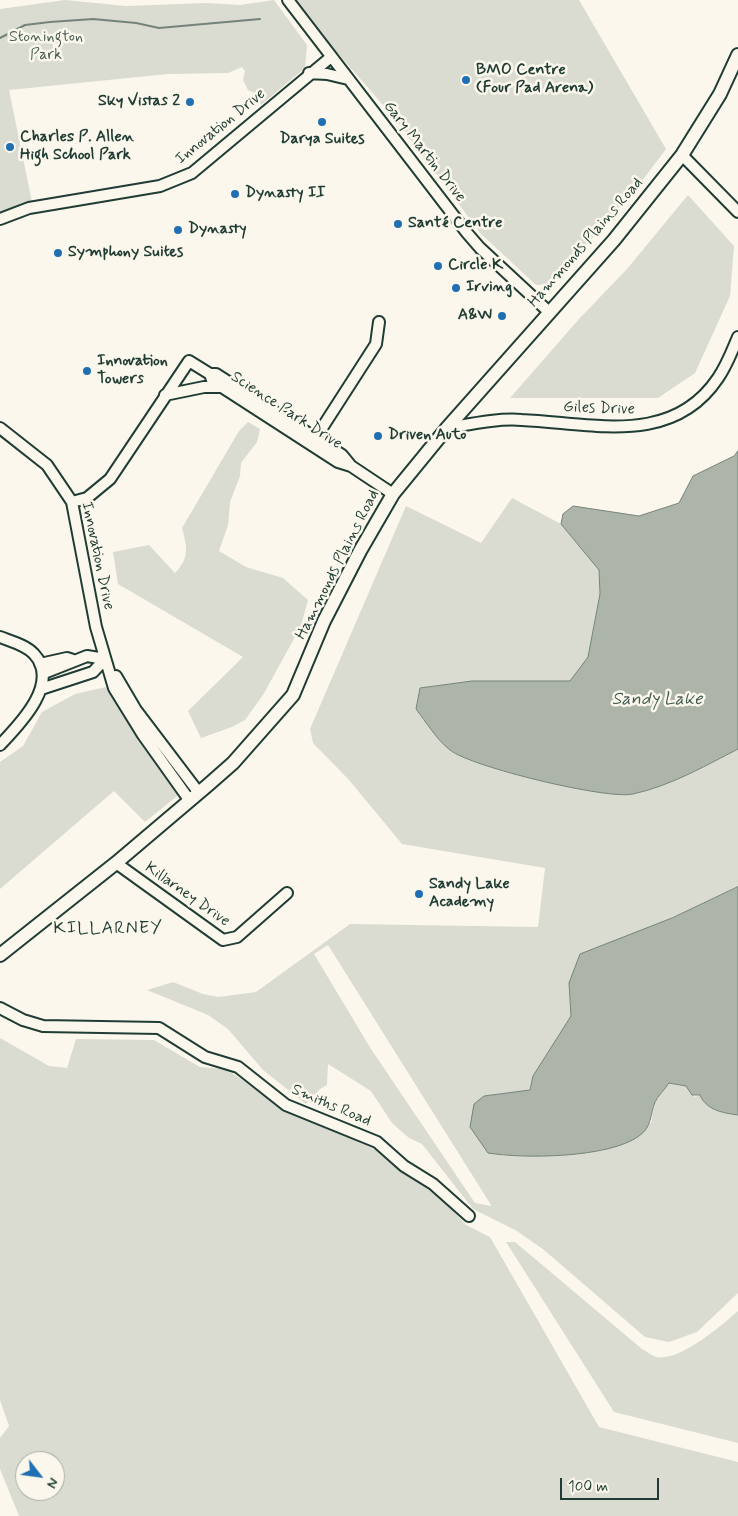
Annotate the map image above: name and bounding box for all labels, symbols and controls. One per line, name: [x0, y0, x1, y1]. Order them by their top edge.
park label: Stonington Park: [9, 28, 83, 66]
place label: BMO Centre (Four Pad Arena): [476, 61, 593, 99]
marker: BMO Centre (Four Pad Arena): [460, 74, 472, 86]
street label: Innovation Drive: [172, 85, 270, 169]
place label: Sky Vistas 2: [98, 92, 180, 112]
marker: Sky Vistas 2: [184, 96, 196, 108]
street label: Gary Martin Drive: [378, 98, 470, 206]
marker: Darya Suites: [316, 116, 328, 128]
place label: Charles P. Allen High School Park: [20, 128, 134, 166]
place label: Darya Suites: [279, 130, 365, 150]
marker: Charles P. Allen High School Park: [4, 141, 16, 153]
street label: Hammonds Plains Road: [524, 174, 648, 312]
place label: Dynasty II: [245, 184, 326, 204]
marker: Dynasty II: [229, 188, 241, 200]
place label: Santé Centre: [408, 214, 503, 234]
marker: Santé Centre: [392, 218, 404, 230]
place label: Dynasty: [188, 220, 247, 240]
marker: Dynasty: [172, 224, 184, 236]
place label: Symphony Suites: [68, 243, 183, 263]
marker: Symphony Suites: [52, 247, 64, 259]
place label: Circle K: [448, 256, 503, 276]
marker: Circle K: [432, 260, 444, 272]
place label: Irving: [466, 278, 512, 298]
marker: Irving: [450, 282, 462, 294]
place label: A&W: [458, 306, 492, 326]
marker: A&W: [496, 310, 508, 322]
place label: Innovation Towers: [97, 352, 168, 390]
marker: Innovation Towers: [81, 365, 93, 377]
street label: Science Park Drive: [227, 368, 345, 454]
street label: Giles Drive: [563, 398, 635, 420]
place label: Driven Auto: [388, 426, 466, 446]
marker: Driven Auto: [372, 430, 384, 442]
street label: Hammonds Plains Road: [292, 487, 384, 643]
street label: Innovation Drive: [76, 500, 118, 612]
water label: Sandy Lake: [612, 689, 702, 711]
street label: Killarney Drive: [141, 859, 233, 931]
place label: Sandy Lake Academy: [429, 875, 510, 913]
marker: Sandy Lake Academy: [413, 888, 425, 900]
district label: KILLARNEY: [54, 918, 162, 940]
street label: Smiths Road: [288, 1081, 374, 1131]
north arrow: [15, 1451, 65, 1501]
scale bar: [563, 1468, 662, 1500]
text: N: [42, 1474, 62, 1492]
text: 100 m: [568, 1477, 608, 1497]

